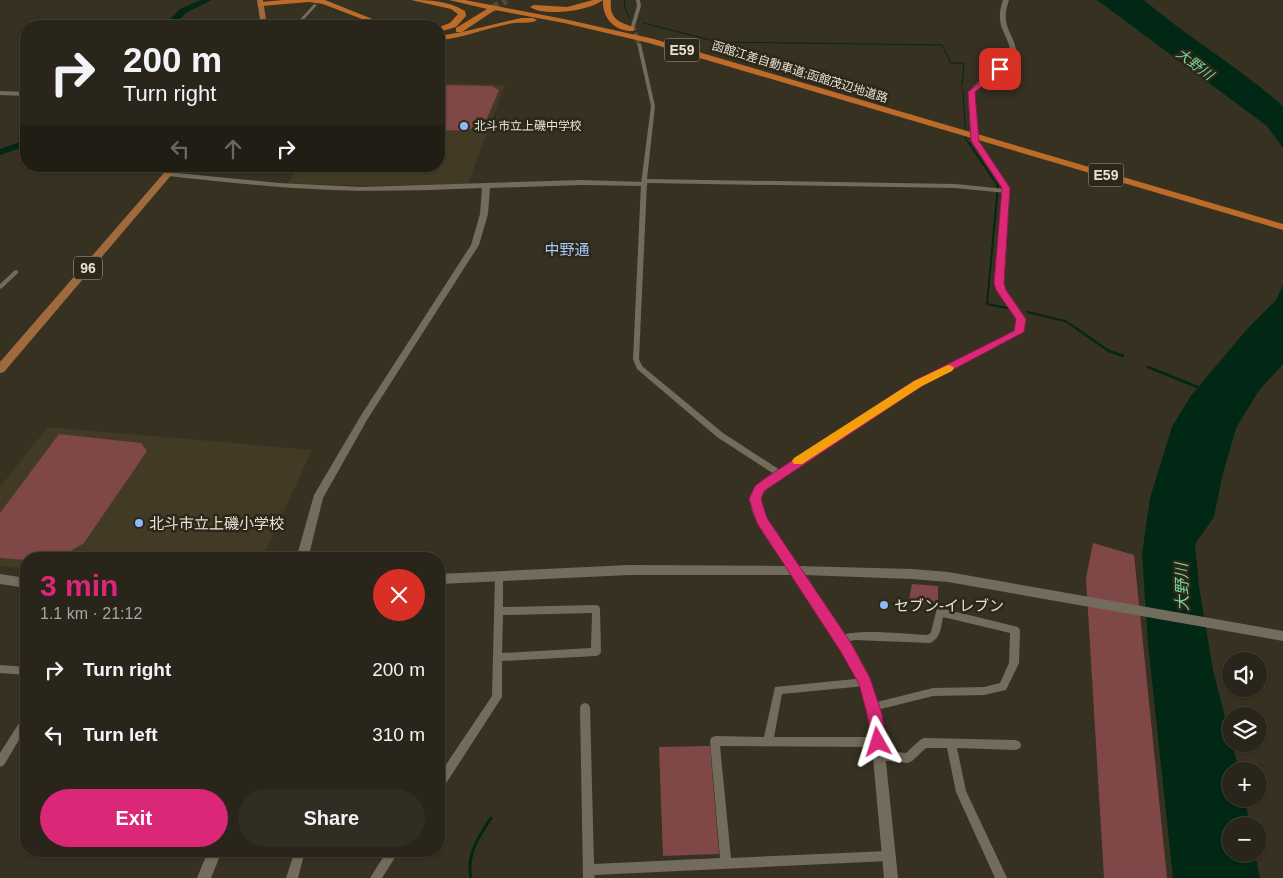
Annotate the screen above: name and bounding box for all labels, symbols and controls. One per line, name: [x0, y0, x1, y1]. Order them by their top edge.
road number: E59: [664, 38, 700, 62]
street label: 函館江差自動車道;函館茂辺地道路: [710, 39, 890, 105]
icon: right: [40, 40, 105, 105]
text: 200 m: [123, 40, 222, 79]
water label: 大野川: [1173, 45, 1218, 84]
pin: [979, 48, 1021, 90]
icon: arrive: [986, 55, 1014, 83]
text: Turn right: [123, 81, 216, 106]
place label: 北斗市立上磯中学校: [474, 119, 582, 133]
marker: 北斗市立上磯中学校: [458, 120, 470, 132]
icon: left: [166, 135, 194, 163]
icon: ahead: [219, 135, 247, 163]
icon: right: [272, 135, 300, 163]
road number: E59: [1088, 164, 1124, 186]
district label: 中野通: [544, 241, 590, 258]
road number: 96: [74, 256, 102, 280]
place label: 北斗市立上磯小学校: [149, 515, 284, 532]
marker: 北斗市立上磯小学校: [133, 517, 145, 529]
water label: 大野川: [1173, 561, 1191, 611]
text: 3 min: [40, 569, 118, 602]
button: close: [373, 569, 425, 621]
place label: セブン-イレブン: [894, 597, 1004, 614]
marker: セブン-イレブン: [878, 599, 890, 611]
text: 1.1 km · 21:12: [40, 605, 142, 622]
map controls: [1222, 652, 1267, 862]
button: sound: [1222, 652, 1267, 697]
icon: right: [40, 656, 68, 684]
text: Turn right: [83, 659, 171, 680]
text: 200 m: [372, 659, 425, 680]
button: layers: [1222, 707, 1267, 752]
position arrow: [851, 715, 903, 767]
icon: left: [40, 721, 68, 749]
text: Turn left: [83, 724, 158, 745]
text: 310 m: [372, 724, 425, 745]
button: +: [1222, 762, 1267, 807]
button: Exit: [40, 789, 228, 847]
button: Share: [238, 789, 425, 847]
button: −: [1222, 817, 1267, 862]

